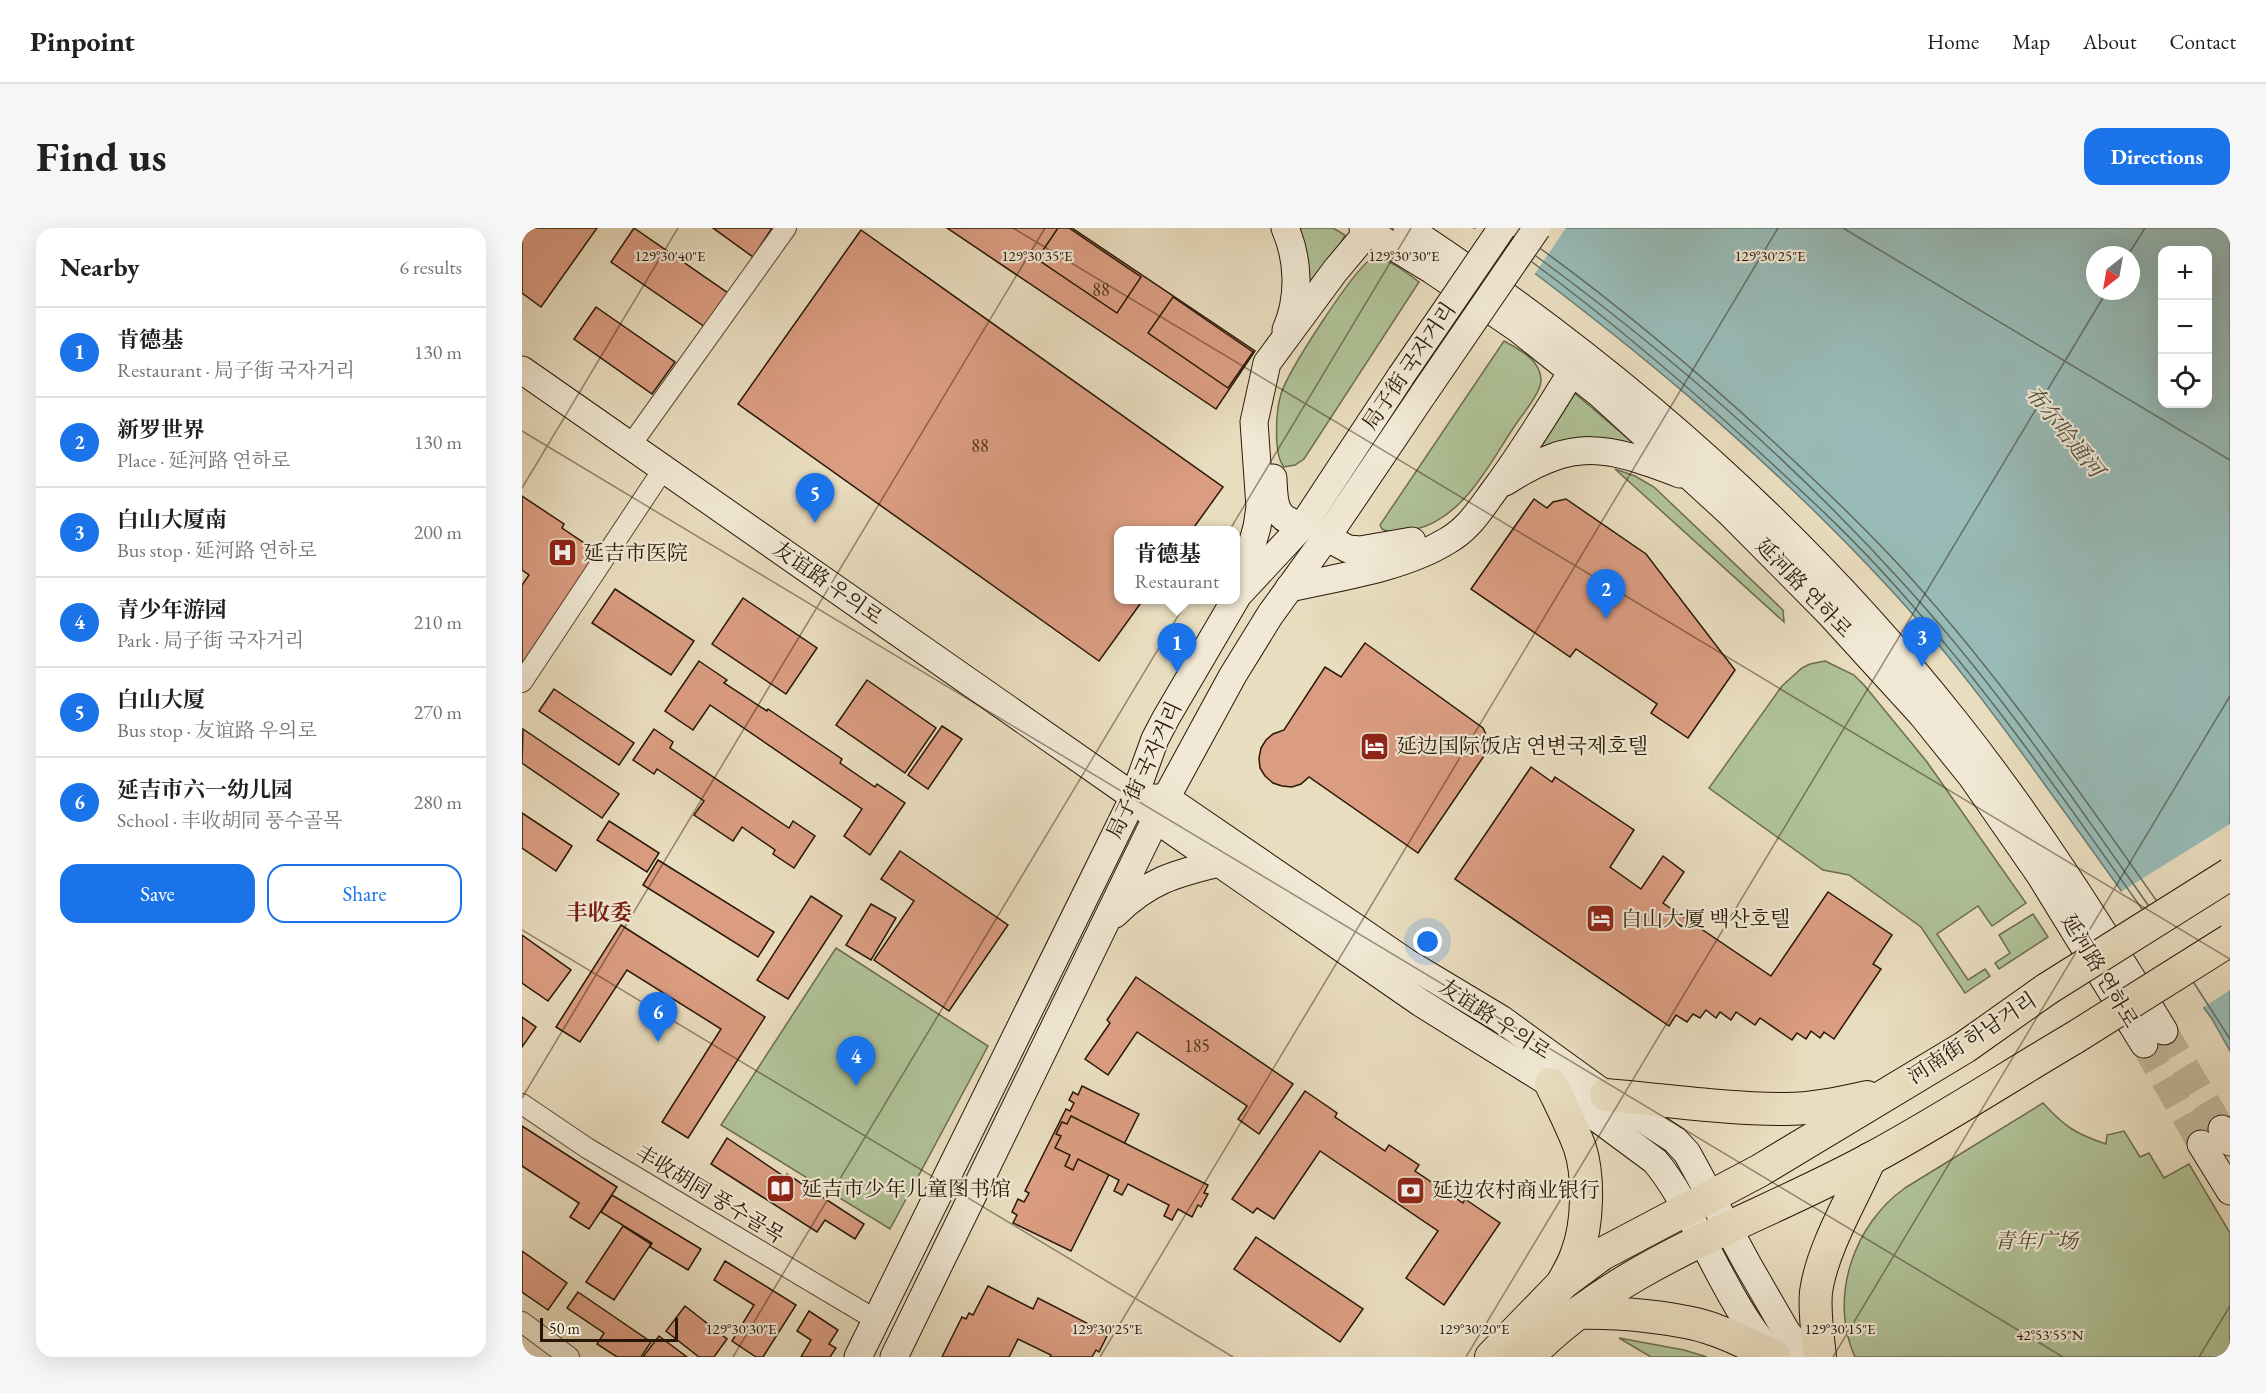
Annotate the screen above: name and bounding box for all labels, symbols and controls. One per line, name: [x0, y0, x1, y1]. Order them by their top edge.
text: Pinpoint: [30, 23, 135, 59]
text: Home: [1927, 28, 1979, 55]
text: Map: [2012, 28, 2050, 55]
text: About: [2083, 28, 2136, 55]
text: Contact: [2169, 28, 2236, 55]
button: Directions: [2084, 128, 2230, 185]
text: Find us: [36, 129, 167, 184]
text: 129°30'40"E: [634, 246, 706, 265]
text: 129°30'35"E: [1001, 246, 1073, 265]
text: 129°30'30"E: [1368, 246, 1440, 265]
text: 129°30'25"E: [1734, 246, 1806, 265]
north arrow: [2086, 246, 2140, 300]
map controls: [2158, 246, 2212, 408]
button: +: [2158, 246, 2212, 300]
text: Nearby: [60, 250, 140, 284]
text: 6 results: [399, 254, 462, 280]
house number: 88: [1092, 278, 1110, 301]
street label: 局子街 국자거리: [1356, 297, 1461, 435]
button: −: [2158, 300, 2212, 354]
text: 肯德基: [117, 325, 183, 354]
text: 1: [74, 339, 85, 365]
text: 130 m: [414, 339, 462, 365]
button: locate: [2158, 354, 2212, 408]
text: Restaurant · 局子街 국자거리: [117, 357, 355, 383]
water label: 布尔哈通河: [2019, 379, 2113, 486]
text: 新罗世界: [117, 415, 205, 444]
text: 2: [74, 429, 85, 455]
text: 130 m: [414, 429, 462, 455]
house number: 88: [971, 434, 989, 457]
text: Place · 延河路 연하로: [117, 447, 290, 473]
pin: 5: [796, 474, 834, 523]
text: 白山大厦南: [117, 505, 227, 534]
text: 3: [74, 519, 85, 545]
text: 200 m: [414, 519, 462, 545]
popup: [1114, 526, 1240, 604]
street label: 延河路 연하로: [1750, 532, 1859, 643]
street label: 友谊路 우의로: [768, 535, 888, 630]
text: Bus stop · 延河路 연하로: [117, 537, 317, 563]
hospital icon: 延吉市医院: [546, 537, 578, 569]
place label: 延吉市医院: [583, 539, 688, 566]
text: 肯德基: [1135, 539, 1201, 568]
text: Restaurant: [1135, 568, 1219, 594]
pin: 2: [1586, 570, 1626, 619]
text: 青少年游园: [117, 595, 227, 624]
text: 4: [74, 609, 85, 635]
text: 210 m: [414, 609, 462, 635]
pin: 3: [1902, 618, 1942, 667]
pin: 1: [1158, 624, 1196, 673]
text: Park · 局子街 국자거리: [117, 627, 304, 653]
text: 白山大厦: [117, 685, 205, 714]
street label: 局子街 국자거리: [1100, 697, 1187, 843]
text: 5: [74, 699, 85, 725]
text: 270 m: [414, 699, 462, 725]
text: Bus stop · 友谊路 우의로: [117, 717, 317, 743]
hotel icon: 延边国际饭店 연변국제호텔: [1359, 730, 1391, 762]
place label: 延边国际饭店 연변국제호텔: [1396, 732, 1648, 759]
text: 延吉市六一幼儿园: [117, 775, 293, 804]
text: 6: [74, 789, 85, 815]
text: 280 m: [414, 789, 462, 815]
text: School · 丰收胡同 풍수골목: [117, 807, 342, 833]
button: Save: [60, 864, 255, 923]
button: Share: [267, 864, 462, 923]
district label: 丰收委: [566, 898, 632, 927]
hotel icon: 白山大厦 백산호텔: [1584, 903, 1616, 935]
place label: 白山大厦 백산호텔: [1621, 905, 1790, 932]
street label: 延河路 연하로: [2056, 909, 2145, 1033]
your location: [1413, 927, 1442, 956]
street label: 友谊路 우의로: [1434, 972, 1556, 1065]
street label: 河南街 하남거리: [1902, 986, 2041, 1089]
pin: 6: [638, 992, 678, 1042]
house number: 185: [1184, 1034, 1210, 1057]
pin: 4: [836, 1036, 876, 1086]
street label: 丰收胡同 풍수골목: [631, 1138, 790, 1249]
library icon: 延吉市少年儿童图书馆: [764, 1173, 796, 1205]
bank icon: 延边农村商业银行: [1395, 1174, 1427, 1206]
place label: 延吉市少年儿童图书馆: [801, 1175, 1011, 1202]
place label: 延边农村商业银行: [1432, 1176, 1600, 1203]
park label: 青年广场: [1994, 1227, 2080, 1254]
scale bar: [540, 1315, 678, 1342]
text: 50 m: [549, 1318, 580, 1339]
text: 129°30'30"E: [705, 1319, 777, 1338]
text: 129°30'25"E: [1071, 1319, 1143, 1338]
text: 129°30'20"E: [1438, 1319, 1510, 1338]
text: 129°30'15"E: [1804, 1319, 1876, 1338]
text: 42°53'55"N: [2016, 1325, 2084, 1344]

